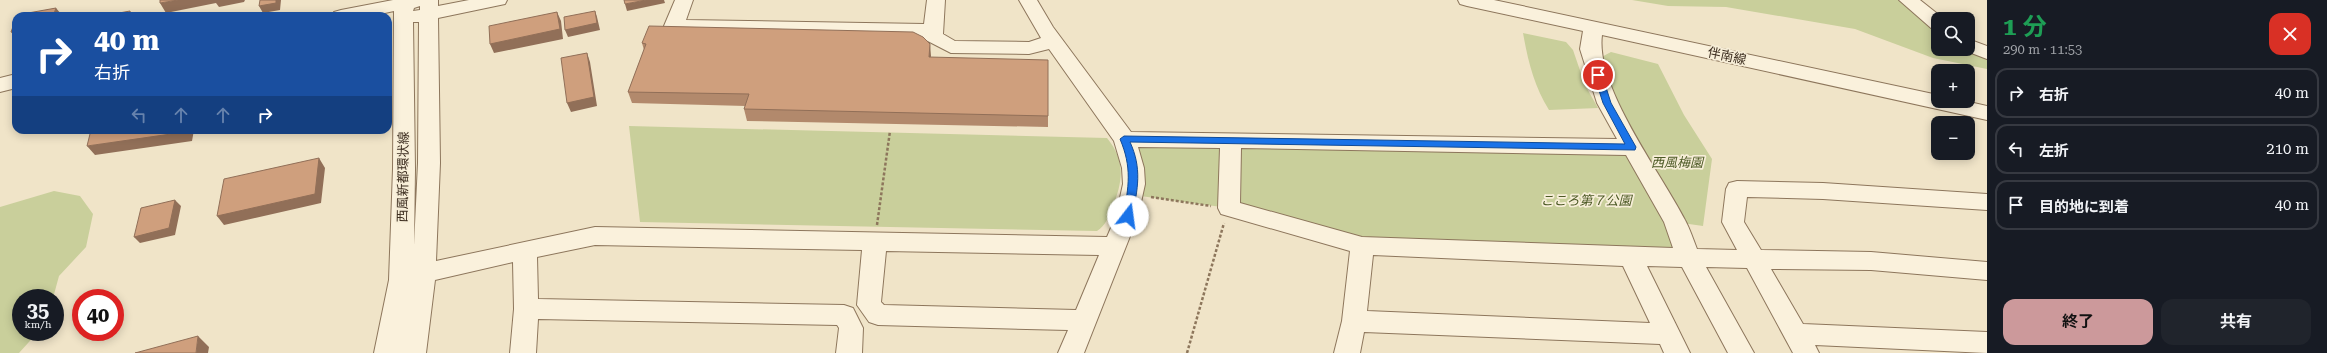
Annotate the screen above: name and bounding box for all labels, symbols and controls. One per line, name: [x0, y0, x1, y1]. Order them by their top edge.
map controls: [1931, 12, 1975, 160]
button: search: [1931, 12, 1975, 56]
text: 1 分: [2003, 13, 2047, 41]
button: close: [2269, 13, 2311, 55]
text: 40 m: [94, 24, 159, 57]
icon: right: [28, 28, 80, 80]
text: 290 m · 11:53: [2003, 42, 2082, 57]
street label: 伴南線: [1706, 45, 1748, 67]
pin: [1581, 58, 1615, 92]
text: 右折: [94, 62, 130, 83]
icon: arrive: [1587, 64, 1609, 86]
button: +: [1931, 64, 1975, 108]
icon: right: [2005, 82, 2027, 104]
text: 40 m: [2275, 84, 2309, 102]
text: 右折: [2039, 86, 2069, 104]
icon: left: [128, 104, 150, 126]
icon: ahead: [170, 104, 192, 126]
icon: ahead: [212, 104, 234, 126]
icon: right: [254, 104, 276, 126]
button: −: [1931, 116, 1975, 160]
street label: 西風新都環状線: [395, 131, 411, 223]
icon: left: [2005, 138, 2027, 160]
text: 210 m: [2266, 140, 2309, 158]
text: 左折: [2039, 142, 2069, 160]
park label: 西風梅園: [1651, 155, 1705, 170]
park label: こころ第７公園: [1540, 193, 1633, 208]
icon: arrive: [2005, 194, 2027, 216]
position arrow: [1107, 195, 1149, 237]
text: 40 m: [2275, 196, 2309, 214]
text: 目的地に到着: [2039, 198, 2129, 216]
speed limit sign: 40: [72, 289, 124, 341]
text: 35: [27, 298, 49, 322]
button: 終了: [2003, 299, 2153, 345]
button: 共有: [2161, 299, 2311, 345]
text: km/h: [25, 319, 51, 330]

